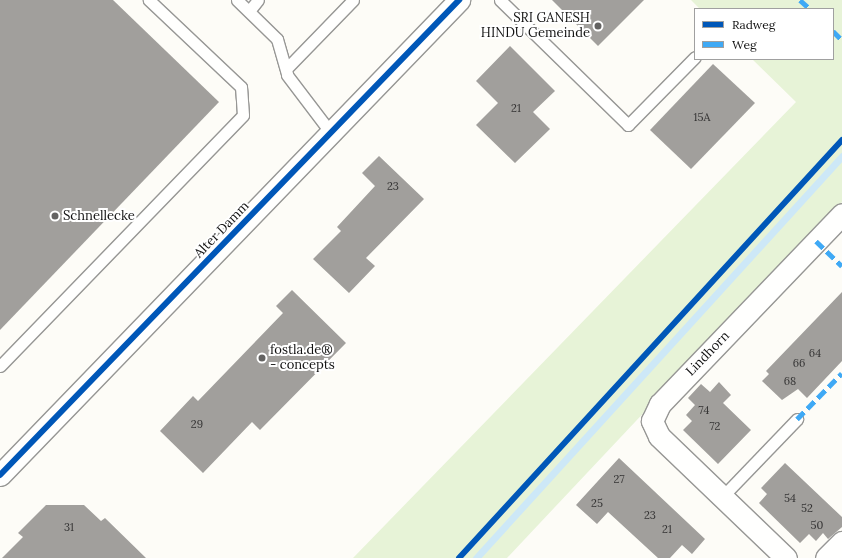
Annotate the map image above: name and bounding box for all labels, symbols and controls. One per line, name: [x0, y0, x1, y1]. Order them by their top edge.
legend: [694, 8, 834, 60]
place label: SRI GANESH HINDU Gemeinde: [481, 11, 590, 42]
text: Radweg: [732, 17, 775, 32]
marker: SRI GANESH HINDU Gemeinde: [593, 21, 603, 31]
text: Weg: [732, 37, 757, 52]
house number: 21: [511, 101, 521, 115]
house number: 15A: [694, 110, 710, 124]
house number: 23: [387, 179, 399, 193]
street label: Alter Damm: [191, 199, 253, 261]
place label: Schnellecke: [63, 208, 135, 224]
marker: Schnellecke: [50, 211, 60, 221]
street label: Lindhorn: [683, 329, 733, 379]
place label: fostla.de® - concepts: [270, 343, 335, 374]
house number: 64: [809, 346, 821, 360]
marker: fostla.de® - concepts: [257, 353, 267, 363]
house number: 66: [793, 356, 805, 370]
house number: 68: [784, 374, 796, 388]
house number: 74: [699, 403, 709, 417]
house number: 29: [191, 417, 203, 431]
house number: 72: [710, 419, 720, 433]
house number: 27: [614, 472, 624, 486]
house number: 54: [784, 491, 796, 505]
house number: 25: [591, 496, 603, 510]
house number: 52: [801, 501, 813, 515]
house number: 23: [644, 508, 656, 522]
house number: 50: [811, 518, 823, 532]
house number: 31: [64, 520, 74, 534]
house number: 21: [662, 522, 672, 536]

